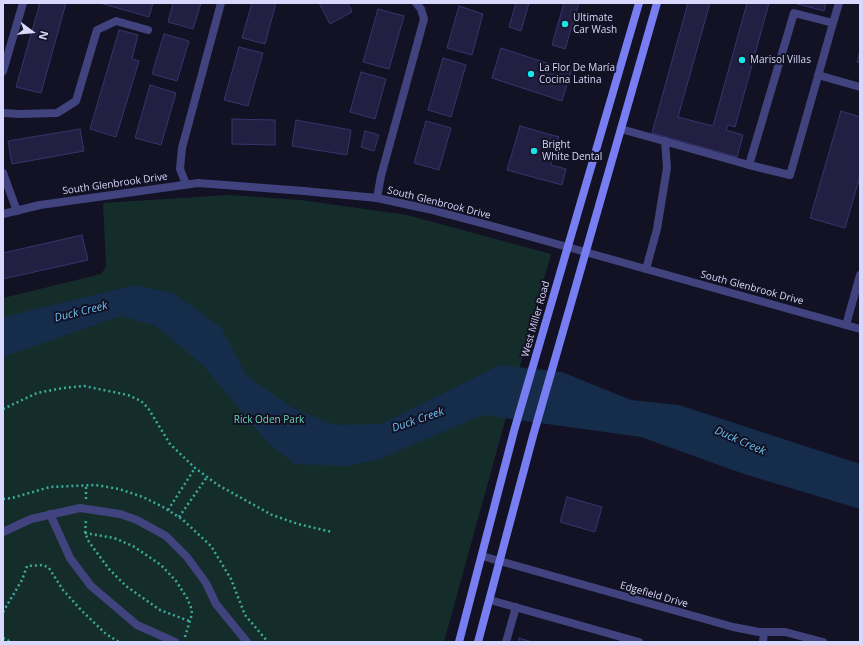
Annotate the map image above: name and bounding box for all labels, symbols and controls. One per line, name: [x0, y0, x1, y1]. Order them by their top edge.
north arrow: [12, 12, 52, 52]
place label: Ultimate Car Wash: [573, 12, 617, 36]
marker: Ultimate Car Wash: [560, 19, 570, 29]
text: N: [36, 29, 52, 42]
place label: Marisol Villas: [750, 54, 811, 66]
marker: Marisol Villas: [737, 55, 747, 65]
place label: La Flor De María Cocina Latina: [539, 62, 615, 86]
marker: La Flor De María Cocina Latina: [526, 69, 536, 79]
place label: Bright White Dental: [542, 139, 602, 162]
marker: Bright White Dental: [529, 146, 539, 156]
street label: South Glenbrook Drive: [62, 171, 168, 197]
street label: South Glenbrook Drive: [386, 184, 492, 222]
street label: South Glenbrook Drive: [699, 268, 805, 308]
street label: West Miller Road: [519, 280, 553, 358]
water label: Duck Creek: [53, 299, 109, 325]
water label: Duck Creek: [390, 405, 446, 435]
park label: Rick Oden Park: [234, 414, 304, 426]
water label: Duck Creek: [713, 424, 767, 458]
street label: Edgefield Drive: [619, 580, 689, 610]

